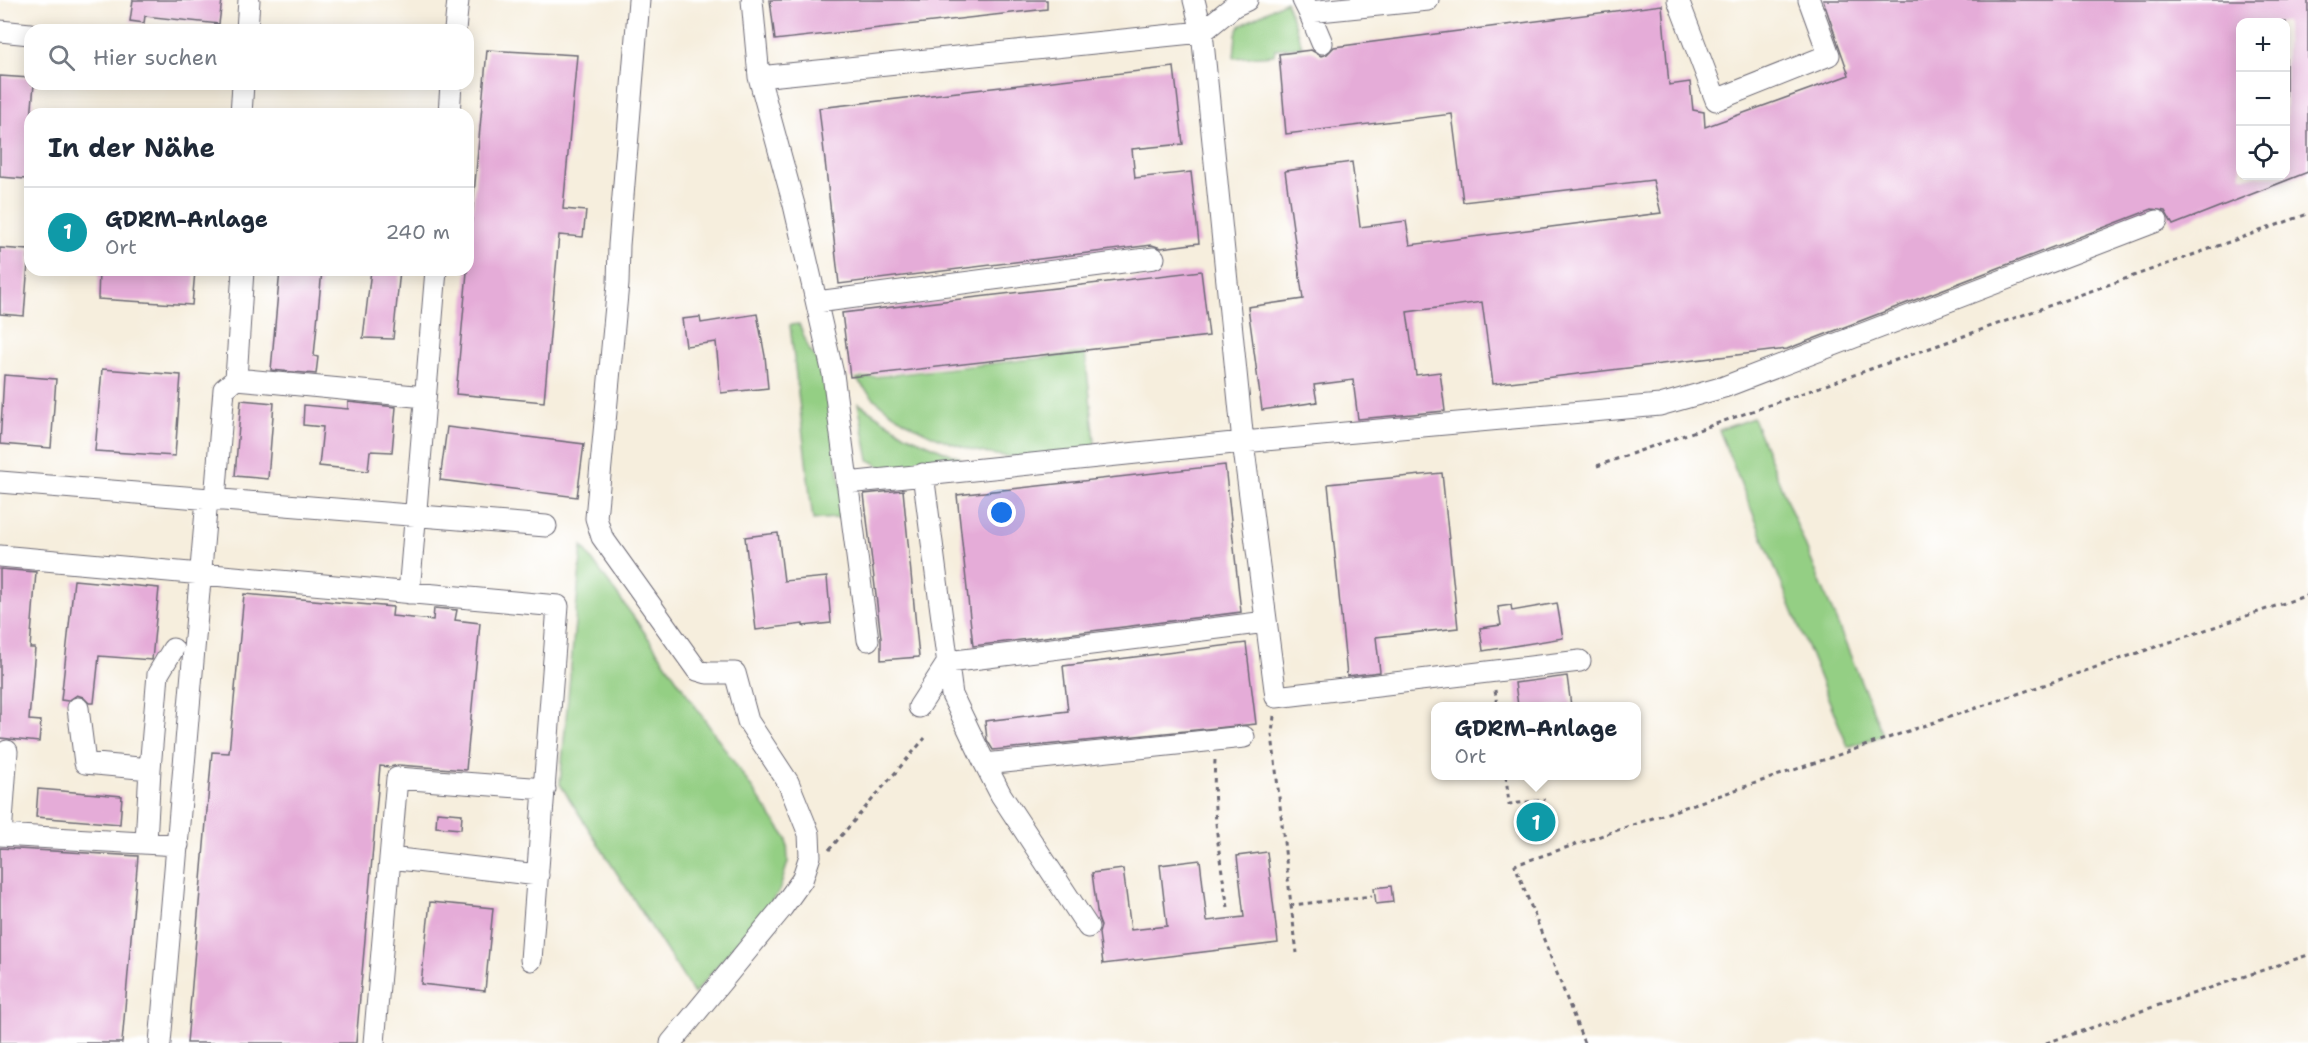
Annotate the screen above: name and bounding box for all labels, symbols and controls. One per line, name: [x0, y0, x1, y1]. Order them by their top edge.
map controls: [2236, 18, 2290, 180]
button: +: [2236, 18, 2290, 72]
search box: [24, 24, 474, 90]
icon: search: [45, 41, 78, 74]
text: Hier suchen: [93, 43, 218, 72]
button: −: [2236, 72, 2290, 126]
button: locate: [2236, 126, 2290, 180]
text: In der Nähe: [48, 130, 215, 165]
text: GDRM-Anlage: [105, 205, 268, 234]
text: 1: [63, 219, 72, 245]
text: 240 m: [385, 219, 450, 245]
text: Ort: [105, 234, 137, 260]
your location: [987, 498, 1016, 527]
popup: [1431, 702, 1641, 780]
text: GDRM-Anlage: [1455, 714, 1617, 743]
text: Ort: [1455, 743, 1486, 769]
pin: 1: [1516, 800, 1556, 844]

